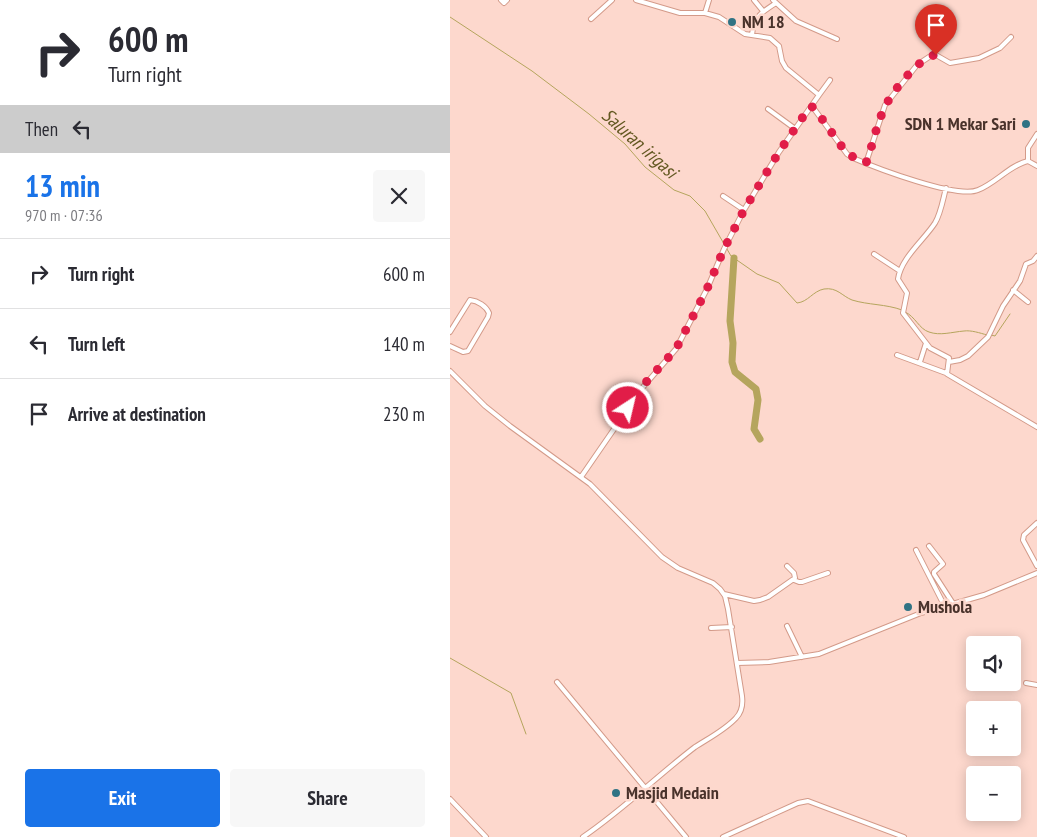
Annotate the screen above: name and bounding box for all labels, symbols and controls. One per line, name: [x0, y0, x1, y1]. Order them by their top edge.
pin: [915, 4, 957, 55]
place label: NM 18: [742, 10, 785, 33]
icon: arrive: [922, 11, 950, 39]
text: 600 m: [108, 16, 189, 62]
marker: NM 18: [726, 16, 738, 28]
icon: right: [25, 20, 90, 85]
text: Turn right: [108, 60, 182, 88]
water label: Saluran irigasi: [597, 103, 685, 185]
place label: SDN 1 Mekar Sari: [905, 112, 1016, 135]
icon: left: [68, 115, 96, 143]
text: Then: [25, 117, 58, 141]
marker: SDN 1 Mekar Sari: [1020, 118, 1032, 130]
text: 13 min: [25, 166, 100, 205]
button: close: [373, 170, 425, 222]
text: 970 m · 07:36: [25, 205, 103, 225]
icon: right: [25, 260, 53, 288]
text: Turn right: [68, 262, 134, 286]
text: 600 m: [383, 262, 425, 286]
icon: left: [25, 330, 53, 358]
text: Turn left: [68, 332, 125, 356]
text: 140 m: [383, 332, 425, 356]
position arrow: [601, 381, 653, 433]
icon: arrive: [25, 400, 53, 428]
text: Arrive at destination: [68, 402, 206, 426]
text: 230 m: [383, 402, 425, 426]
place label: Mushola: [918, 595, 972, 618]
marker: Mushola: [902, 601, 914, 613]
map controls: [966, 636, 1021, 821]
button: sound: [966, 636, 1021, 691]
button: +: [966, 701, 1021, 756]
button: −: [966, 766, 1021, 821]
button: Exit: [25, 769, 220, 827]
button: Share: [230, 769, 425, 827]
place label: Masjid Medain: [626, 781, 719, 804]
marker: Masjid Medain: [610, 787, 622, 799]

